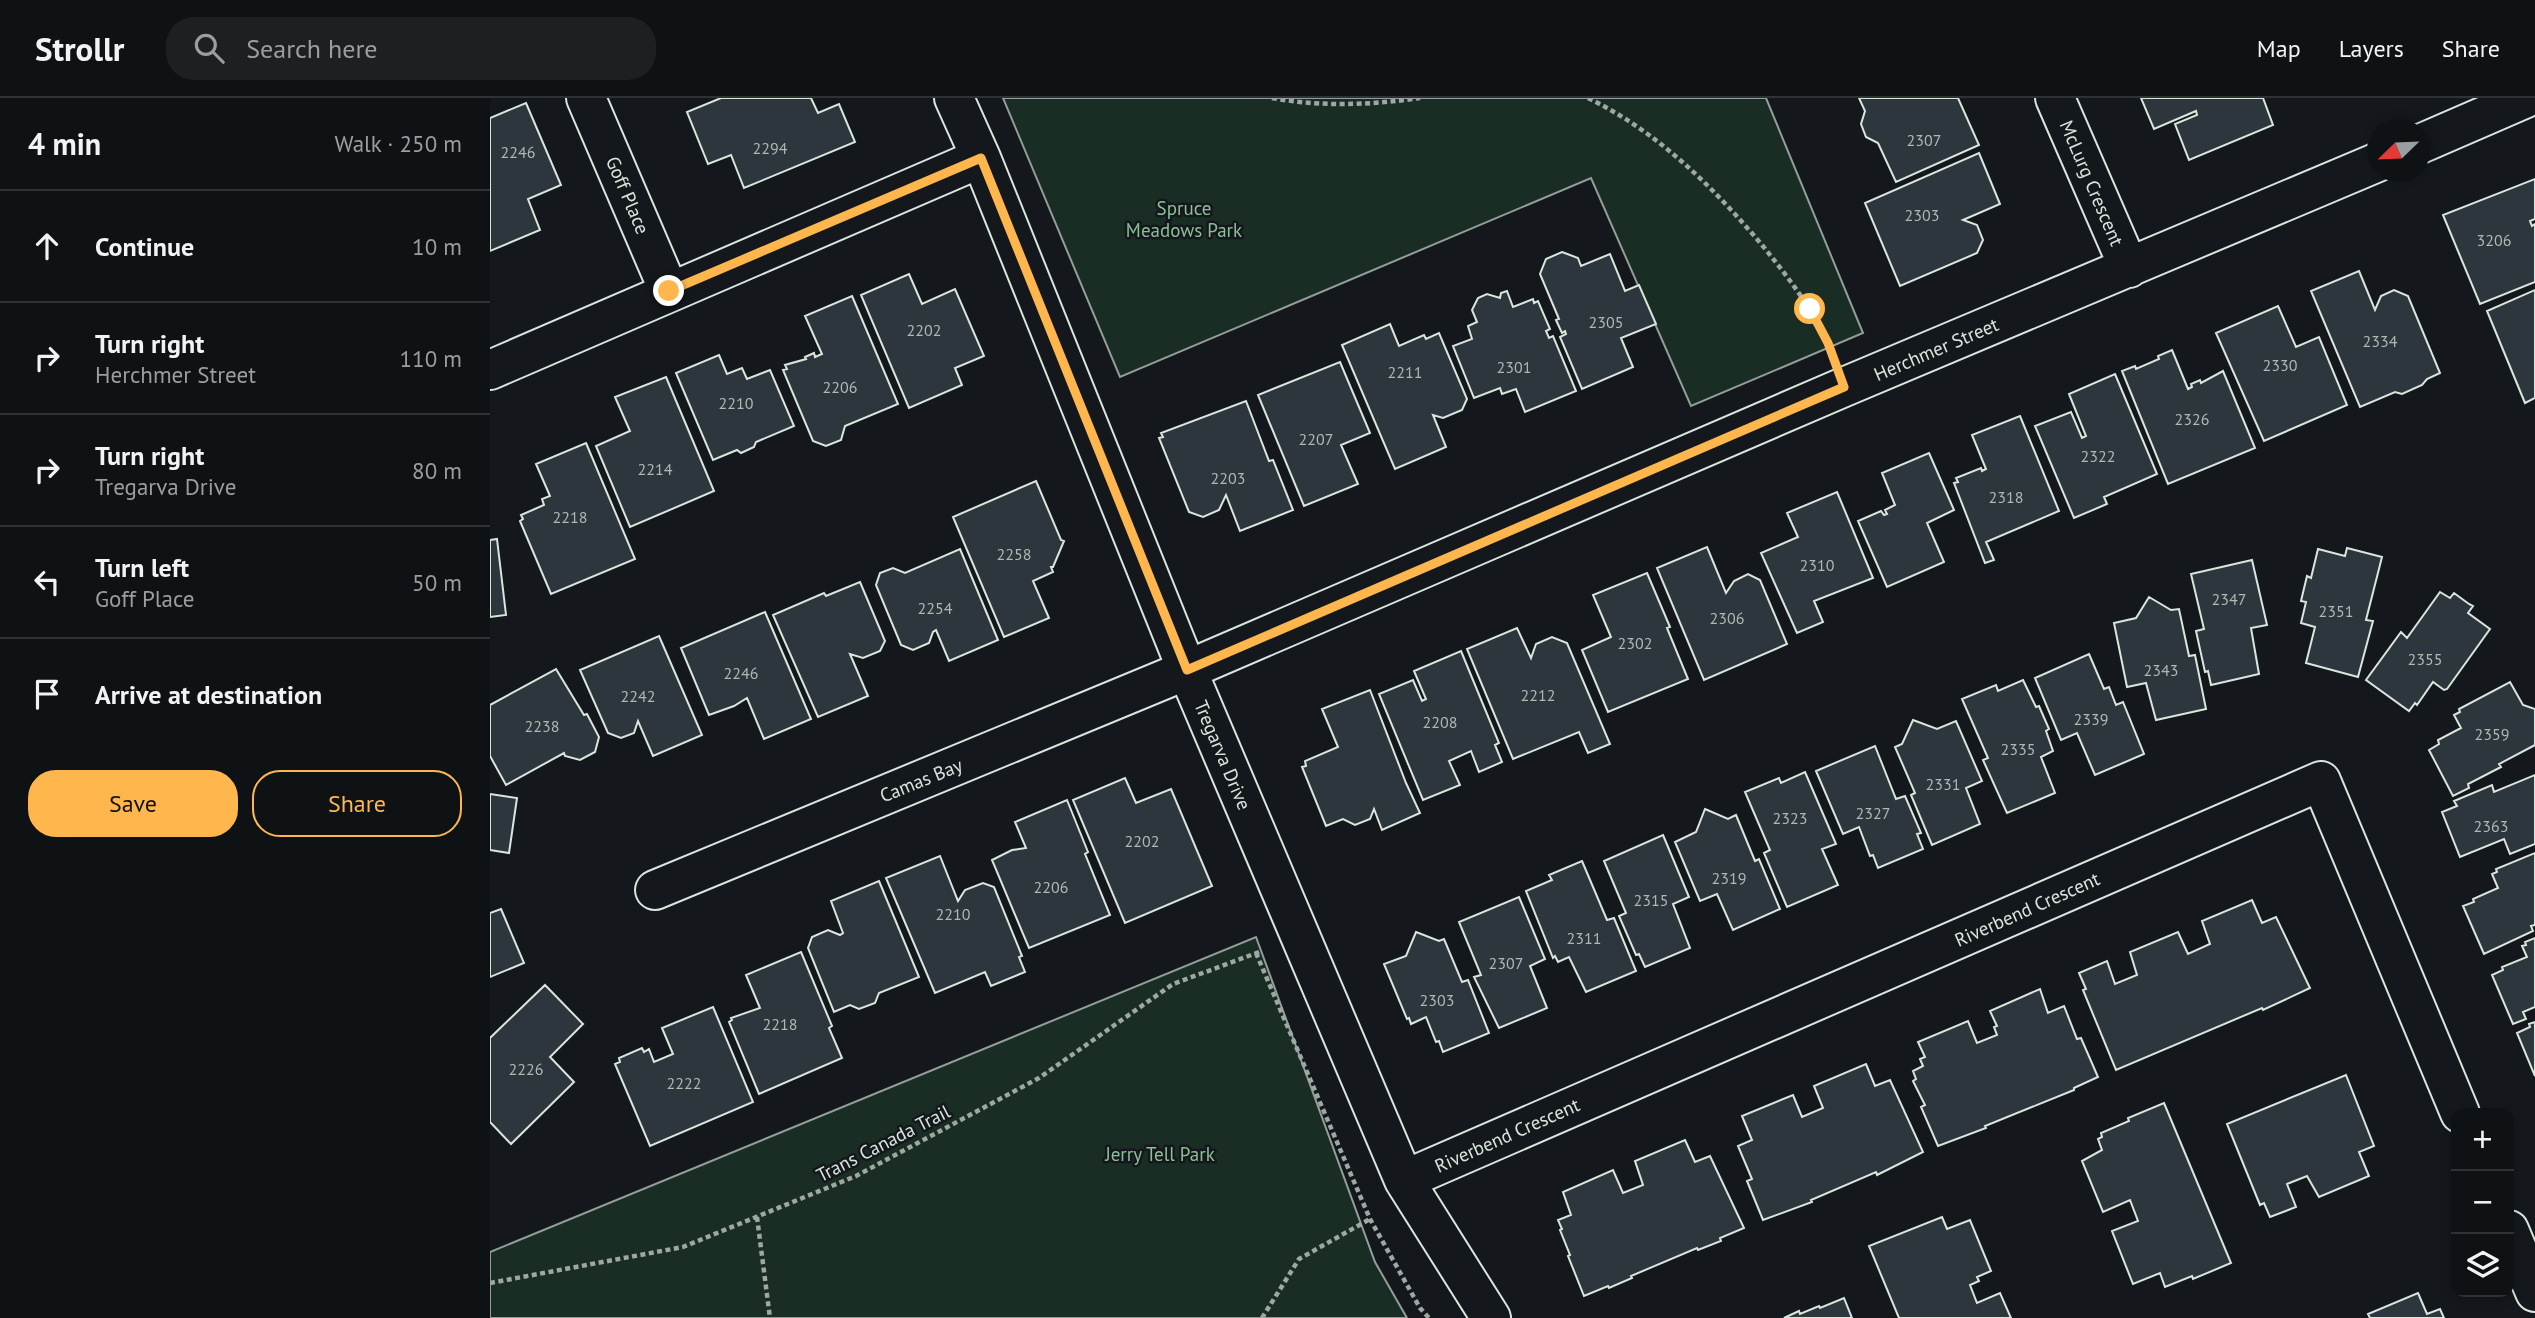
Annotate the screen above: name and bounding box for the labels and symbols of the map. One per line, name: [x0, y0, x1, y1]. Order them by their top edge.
street label: McLurg Crescent: [2055, 117, 2129, 250]
north arrow: [2367, 119, 2430, 182]
house number: 2307: [1907, 130, 1941, 150]
house number: 2294: [753, 138, 788, 158]
house number: 2246: [501, 142, 535, 162]
street label: Goff Place: [601, 152, 655, 238]
park label: Spruce Meadows Park: [1126, 196, 1242, 242]
house number: 2303: [1905, 205, 1939, 225]
house number: 3206: [2477, 230, 2511, 250]
route end: [653, 275, 684, 306]
route start: [1794, 293, 1825, 324]
house number: 2305: [1589, 312, 1623, 332]
street label: Herchmer Street: [1870, 312, 2002, 386]
house number: 2202: [907, 320, 941, 340]
house number: 2334: [2363, 331, 2398, 351]
house number: 2330: [2263, 355, 2298, 375]
house number: 2301: [1497, 357, 1531, 377]
house number: 2211: [1388, 362, 1422, 382]
house number: 2206: [823, 377, 857, 397]
house number: 2210: [719, 393, 754, 413]
house number: 2326: [2175, 409, 2209, 429]
house number: 2207: [1299, 429, 1333, 449]
house number: 2322: [2081, 446, 2115, 466]
house number: 2214: [638, 459, 673, 479]
house number: 2203: [1211, 468, 1245, 488]
house number: 2318: [1989, 487, 2023, 507]
house number: 2218: [553, 507, 587, 527]
house number: 2258: [997, 544, 1031, 564]
house number: 2310: [1800, 555, 1835, 575]
house number: 2347: [2212, 589, 2246, 609]
house number: 2254: [918, 598, 953, 618]
house number: 2351: [2319, 601, 2353, 621]
house number: 2306: [1710, 608, 1744, 628]
house number: 2302: [1618, 633, 1652, 653]
house number: 2355: [2408, 649, 2442, 669]
house number: 2343: [2144, 660, 2178, 680]
house number: 2246: [724, 663, 758, 683]
house number: 2212: [1521, 685, 1555, 705]
house number: 2242: [621, 686, 655, 706]
street label: Tregarva Drive: [1189, 697, 1257, 813]
house number: 2339: [2074, 709, 2108, 729]
house number: 2208: [1423, 712, 1457, 732]
house number: 2238: [525, 716, 559, 736]
house number: 2359: [2475, 724, 2509, 744]
house number: 2335: [2001, 739, 2035, 759]
street label: Camas Bay: [876, 752, 966, 807]
house number: 2331: [1926, 774, 1960, 794]
house number: 2327: [1856, 803, 1890, 823]
house number: 2323: [1773, 808, 1807, 828]
house number: 2363: [2474, 816, 2508, 836]
house number: 2202: [1125, 831, 1159, 851]
street label: Riverbend Crescent: [1951, 866, 2104, 952]
house number: 2319: [1712, 868, 1746, 888]
house number: 2206: [1034, 877, 1068, 897]
house number: 2315: [1634, 890, 1668, 910]
house number: 2210: [936, 904, 971, 924]
house number: 2311: [1567, 928, 1601, 948]
house number: 2307: [1489, 953, 1523, 973]
house number: 2303: [1420, 990, 1454, 1010]
house number: 2218: [763, 1014, 797, 1034]
house number: 2226: [509, 1059, 543, 1079]
house number: 2222: [667, 1073, 701, 1093]
street label: Riverbend Crescent: [1431, 1092, 1584, 1178]
street label: Trans Canada Trail: [812, 1099, 954, 1187]
park label: Jerry Tell Park: [1104, 1142, 1215, 1166]

